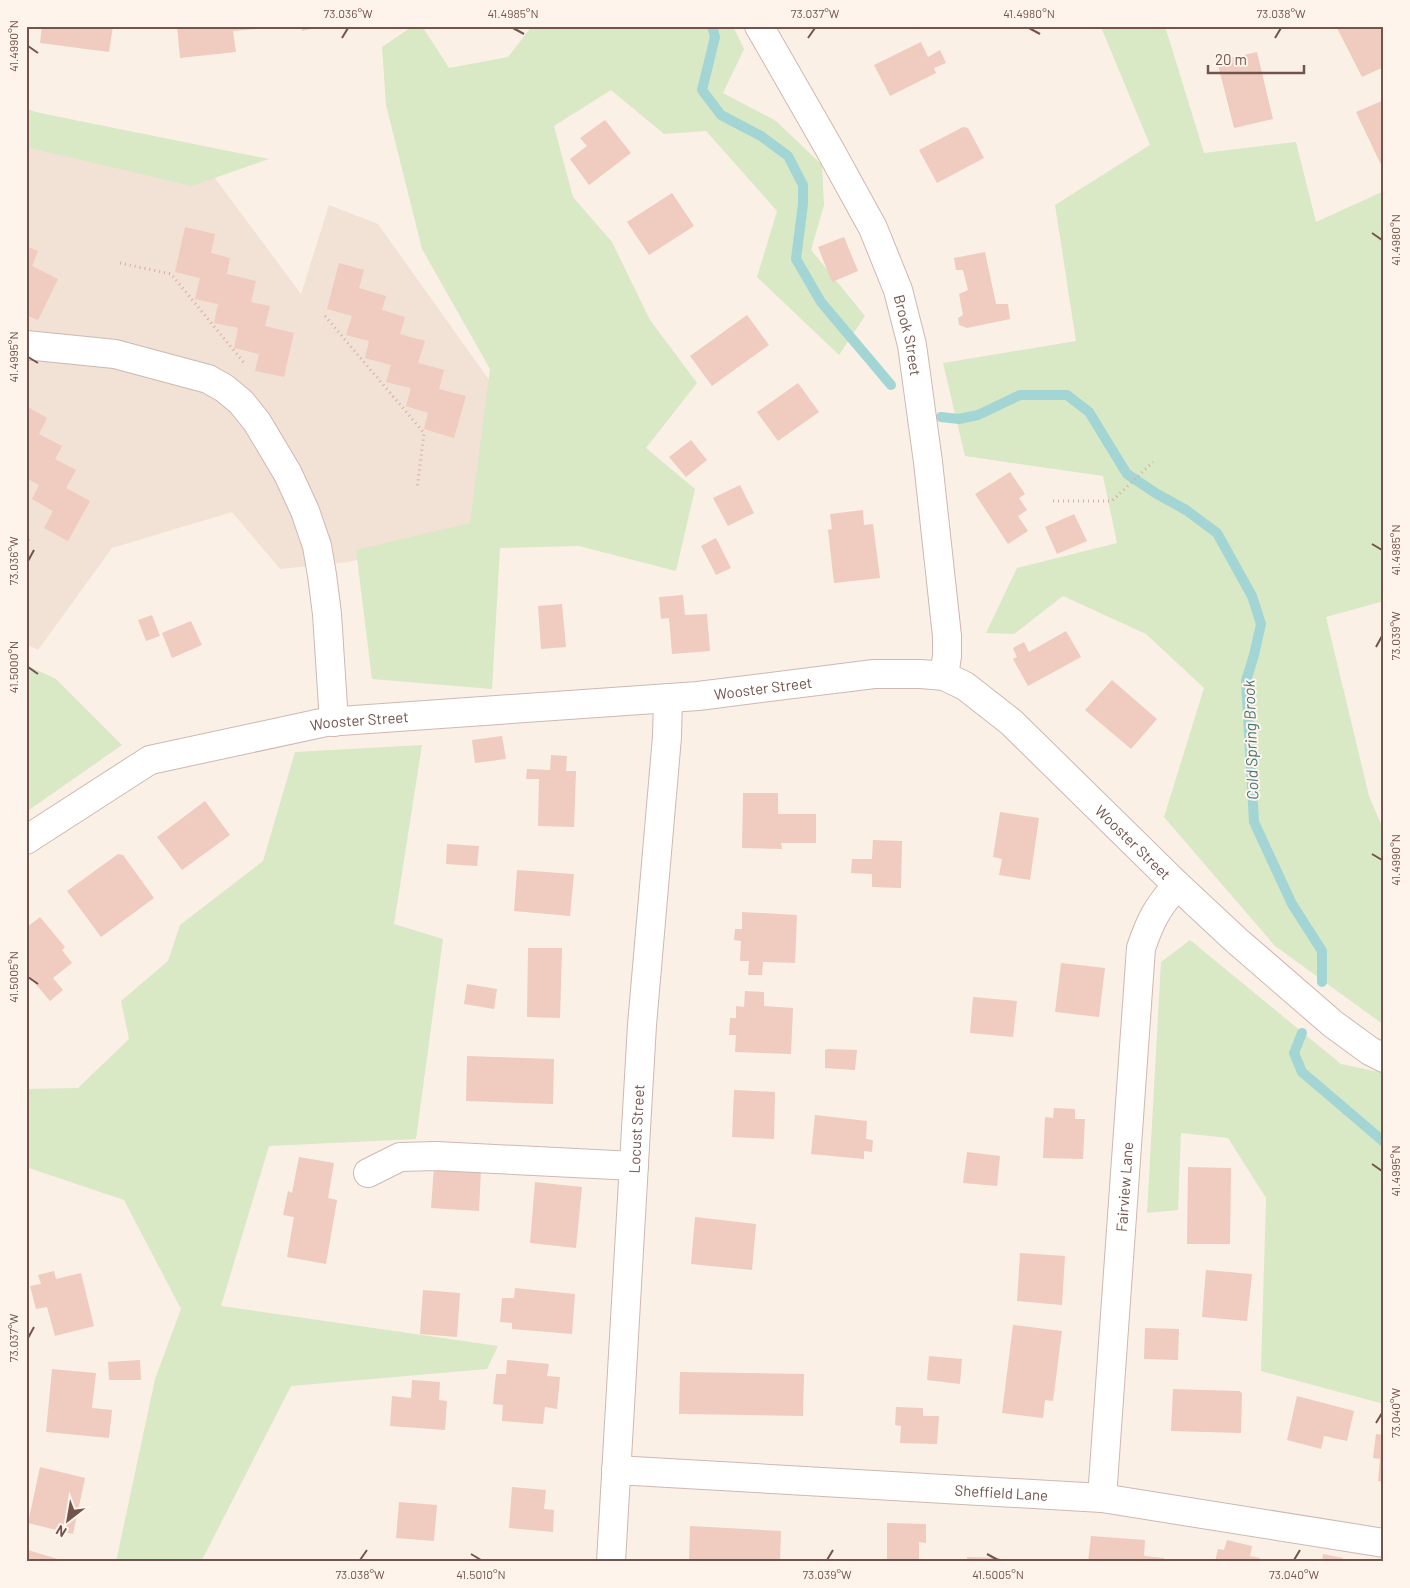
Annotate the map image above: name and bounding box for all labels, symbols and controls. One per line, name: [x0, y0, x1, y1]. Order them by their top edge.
text: 73.036°W: [323, 6, 373, 20]
text: 41.4985°N: [487, 6, 539, 20]
text: 73.037°W: [791, 6, 840, 20]
text: 41.4980°N: [1003, 6, 1055, 20]
text: 73.038°W: [1256, 6, 1306, 20]
text: 41.4990°N: [6, 20, 20, 72]
scale bar: [1208, 42, 1304, 74]
text: 20 m: [1215, 50, 1247, 68]
text: 41.4980°N: [1388, 214, 1402, 266]
street label: Brook Street: [890, 292, 925, 377]
text: 41.4995°N: [6, 331, 20, 383]
text: 41.4985°N: [1388, 524, 1402, 576]
text: 73.036°W: [6, 536, 20, 586]
text: 73.039°W: [1388, 611, 1402, 661]
text: 41.5000°N: [6, 641, 20, 693]
street label: Wooster Street: [713, 673, 813, 703]
water label: Cold Spring Brook: [1238, 679, 1262, 800]
street label: Wooster Street: [308, 707, 409, 734]
street label: Wooster Street: [1092, 801, 1175, 883]
text: 41.4990°N: [1388, 834, 1402, 886]
text: 41.5005°N: [6, 951, 20, 1003]
street label: Locust Street: [624, 1084, 648, 1174]
street label: Fairview Lane: [1112, 1141, 1136, 1232]
text: 41.4995°N: [1388, 1145, 1402, 1197]
text: 73.037°W: [6, 1313, 20, 1362]
text: 73.040°W: [1388, 1388, 1402, 1438]
street label: Sheffield Lane: [954, 1481, 1049, 1504]
north arrow: [42, 1496, 92, 1546]
text: N: [53, 1522, 69, 1541]
text: 73.038°W: [335, 1567, 385, 1581]
text: 41.5010°N: [456, 1567, 506, 1581]
text: 73.039°W: [802, 1567, 852, 1581]
text: 41.5005°N: [972, 1567, 1024, 1581]
text: 73.040°W: [1269, 1567, 1319, 1581]

